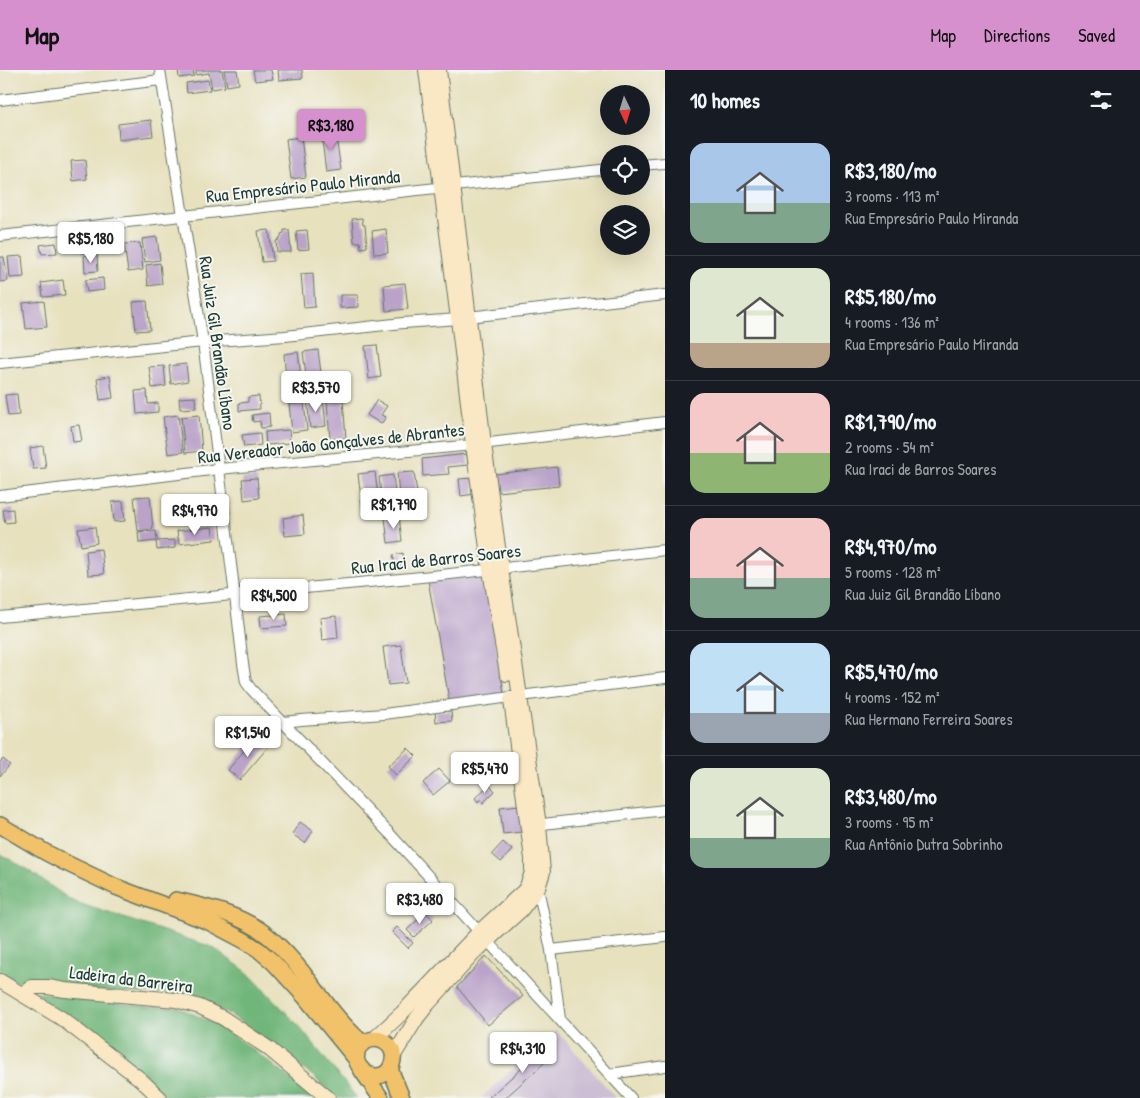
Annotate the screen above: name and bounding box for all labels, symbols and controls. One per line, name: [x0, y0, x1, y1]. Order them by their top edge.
text: Map: [25, 19, 59, 51]
text: Map: [931, 23, 956, 48]
text: Directions: [984, 23, 1050, 48]
text: Saved: [1078, 23, 1115, 48]
north arrow: [600, 85, 650, 135]
map controls: [600, 85, 650, 255]
text: 10 homes: [690, 86, 760, 115]
icon: filters: [1087, 86, 1115, 114]
pin: R$3,180: [285, 108, 377, 151]
text: R$3,180: [308, 114, 354, 136]
button: locate: [600, 145, 650, 195]
text: R$3,180/mo: [845, 156, 937, 185]
street label: Rua Empresário Paulo Miranda: [205, 163, 401, 209]
icon: home: [730, 163, 790, 223]
text: 3 rooms · 113 m²: [845, 185, 940, 207]
button: layers: [600, 205, 650, 255]
text: Rua Empresário Paulo Miranda: [845, 207, 1018, 229]
pin: R$5,180: [45, 222, 137, 264]
text: R$5,180: [68, 227, 114, 249]
street label: Rua Juiz Gil Brandão Líbano: [193, 255, 243, 431]
text: R$5,180/mo: [845, 282, 936, 311]
icon: home: [730, 288, 790, 348]
text: 4 rooms · 136 m²: [845, 311, 939, 333]
text: Rua Empresário Paulo Miranda: [845, 333, 1018, 355]
pin: R$3,570: [270, 370, 362, 413]
text: R$3,570: [292, 376, 340, 398]
text: R$1,790/mo: [845, 407, 936, 436]
icon: home: [730, 413, 790, 473]
street label: Rua Vereador João Gonçalves de Abrantes: [196, 417, 466, 469]
text: 2 rooms · 54 m²: [845, 436, 934, 458]
text: Rua Iraci de Barros Soares: [845, 458, 996, 480]
pin: R$1,790: [348, 488, 440, 530]
text: R$1,790: [371, 493, 417, 515]
pin: R$4,970: [149, 494, 241, 536]
text: R$4,970: [172, 499, 218, 521]
text: R$4,970/mo: [845, 532, 936, 561]
street label: Rua Iraci de Barros Soares: [350, 538, 522, 580]
icon: home: [730, 538, 790, 598]
text: 5 rooms · 128 m²: [845, 561, 941, 583]
pin: R$4,500: [228, 578, 320, 621]
text: Rua Juiz Gil Brandão Líbano: [845, 583, 1001, 605]
text: R$4,500: [251, 584, 297, 606]
text: R$5,470/mo: [845, 657, 938, 686]
icon: home: [730, 663, 790, 723]
text: 4 rooms · 152 m²: [845, 686, 940, 708]
text: Rua Hermano Ferreira Soares: [845, 708, 1013, 730]
pin: R$1,540: [202, 716, 294, 758]
text: R$1,540: [226, 721, 270, 743]
pin: R$5,470: [439, 752, 531, 794]
text: R$5,470: [462, 757, 508, 779]
text: R$3,480/mo: [845, 782, 937, 811]
icon: home: [730, 788, 790, 848]
text: 3 rooms · 95 m²: [845, 811, 933, 833]
text: Rua Antônio Dutra Sobrinho: [845, 833, 1003, 855]
pin: R$3,480: [374, 882, 466, 925]
text: R$3,480: [397, 888, 443, 910]
street label: Ladeira da Barreira: [68, 959, 194, 999]
pin: R$4,310: [477, 1032, 569, 1074]
text: R$4,310: [501, 1037, 545, 1059]

